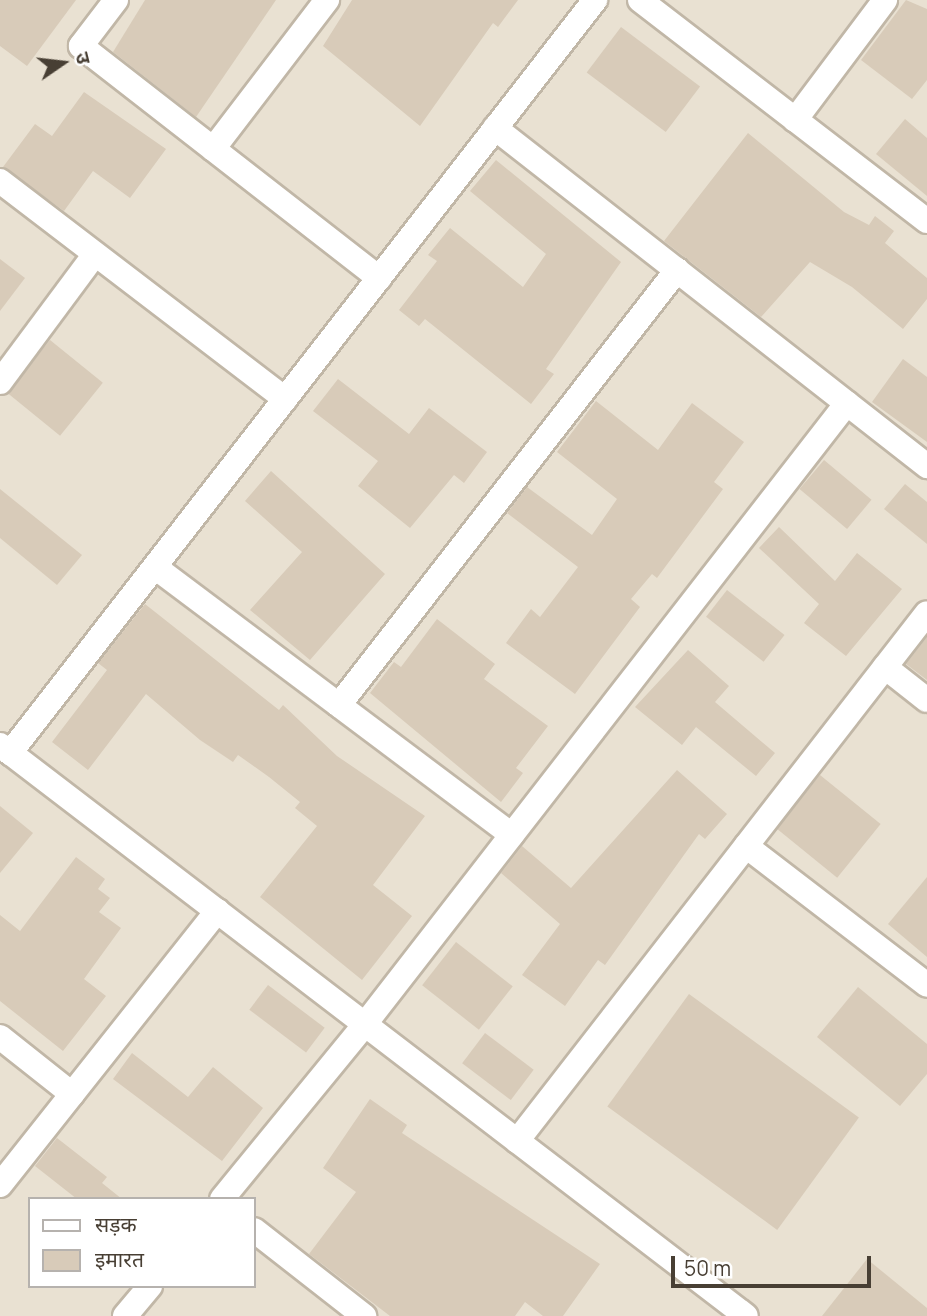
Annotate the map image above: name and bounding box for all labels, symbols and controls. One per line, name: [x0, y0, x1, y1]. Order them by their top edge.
north arrow: [28, 28, 98, 98]
text: उ: [69, 49, 97, 66]
legend: [28, 1197, 256, 1288]
text: सड़क: [95, 1210, 137, 1238]
scale bar: [675, 1242, 874, 1286]
text: इमारत: [95, 1245, 144, 1273]
text: 50 m: [684, 1254, 731, 1282]

